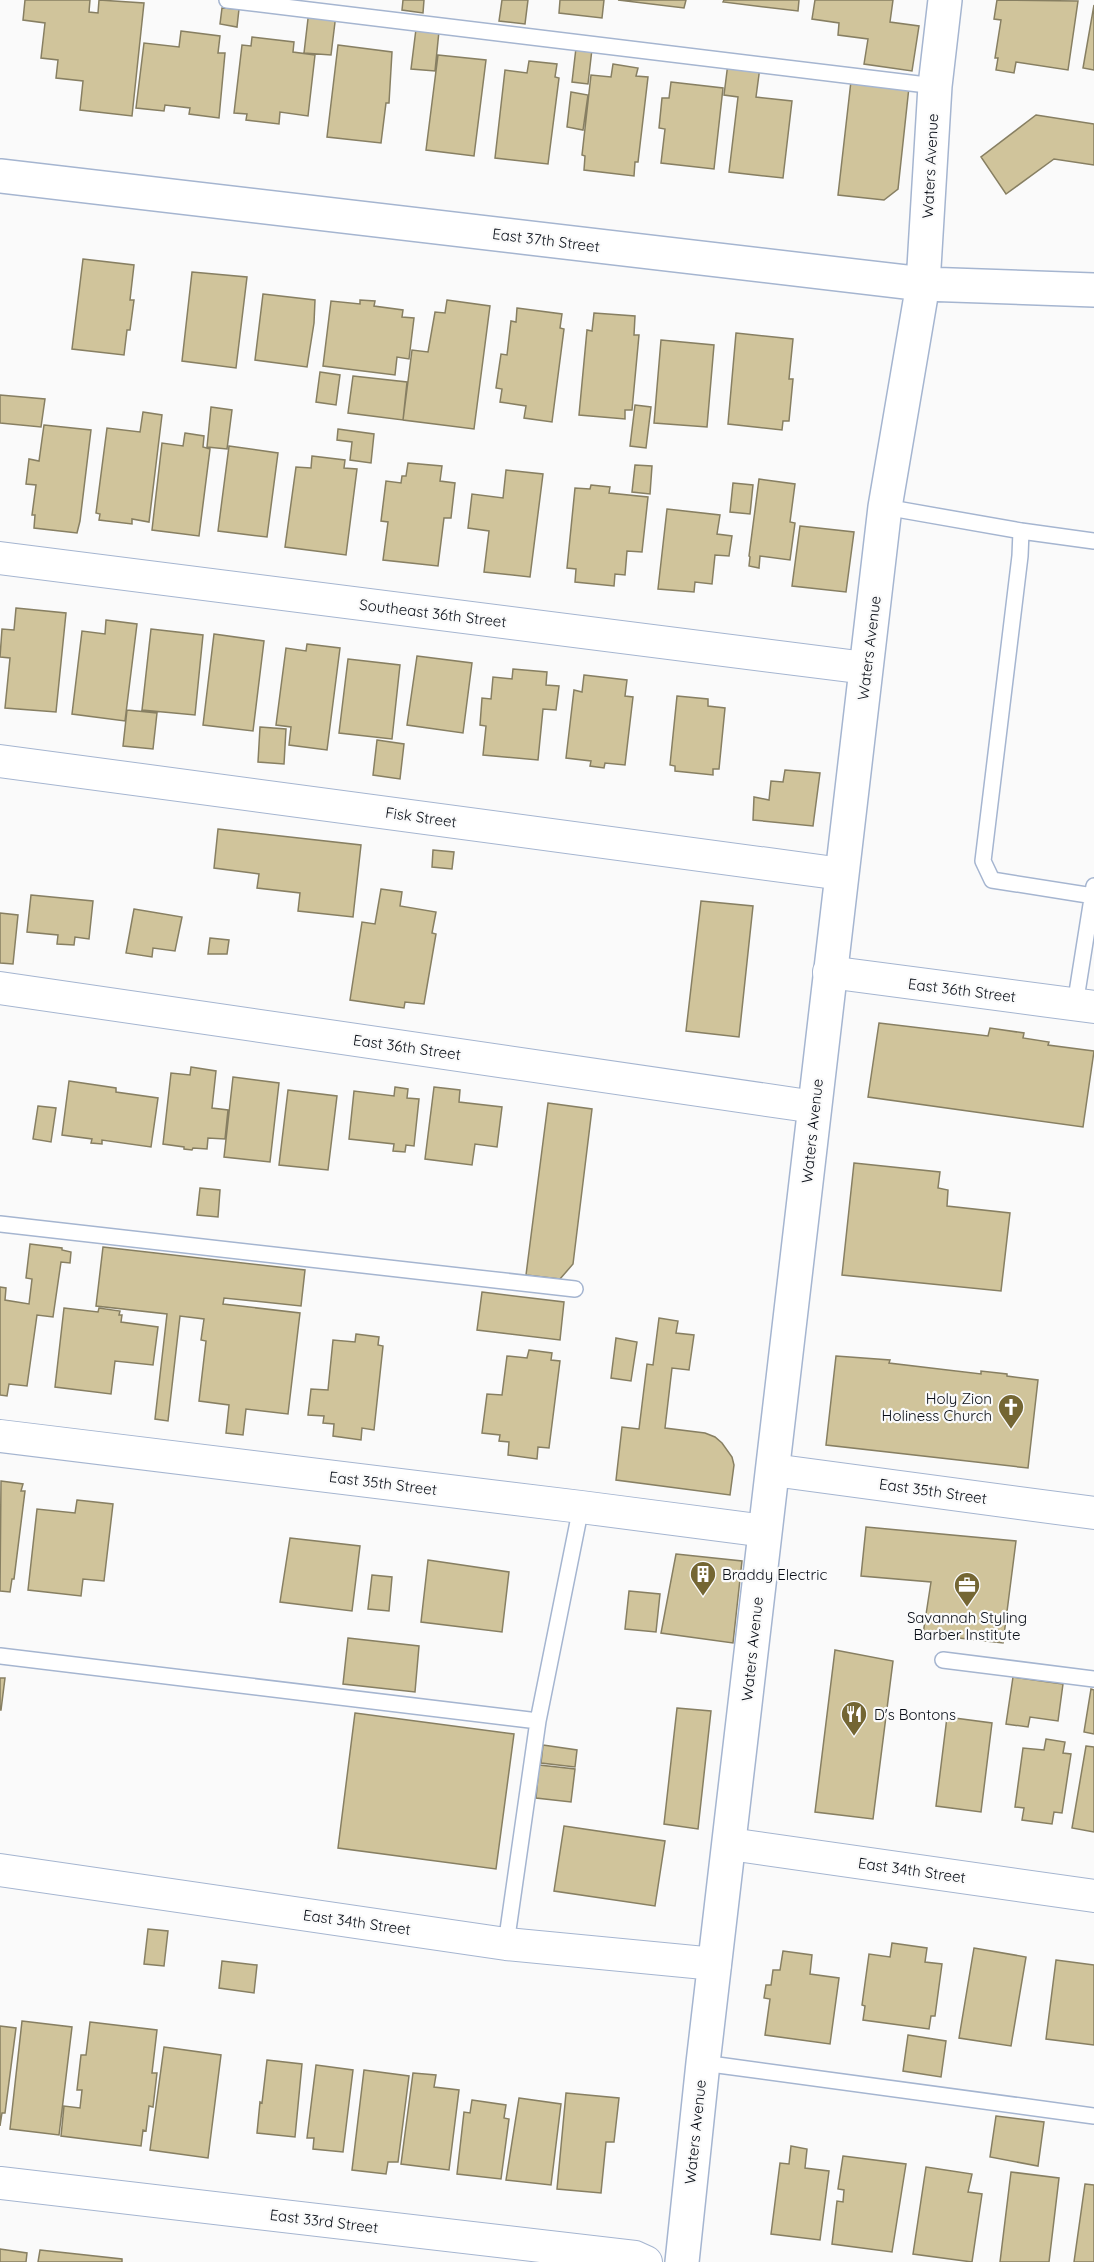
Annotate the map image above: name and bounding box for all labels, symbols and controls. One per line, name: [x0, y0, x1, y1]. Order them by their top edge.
street label: Waters Avenue: [918, 113, 942, 219]
street label: East 37th Street: [491, 224, 601, 256]
street label: Southeast 36th Street: [358, 595, 508, 631]
street label: Waters Avenue: [853, 595, 885, 701]
street label: Fisk Street: [384, 803, 458, 831]
street label: East 36th Street: [907, 974, 1017, 1006]
street label: East 36th Street: [352, 1030, 462, 1064]
street label: Waters Avenue: [797, 1078, 827, 1184]
place label: Holy Zion Holiness Church: [882, 1389, 992, 1425]
church icon: Holy Zion Holiness Church: [996, 1392, 1026, 1430]
street label: East 35th Street: [328, 1467, 438, 1499]
street label: East 35th Street: [878, 1474, 988, 1508]
building icon: Braddy Electric: [688, 1559, 718, 1597]
place label: Braddy Electric: [722, 1565, 827, 1584]
office icon: Savannah Styling Barber Institute: [952, 1570, 982, 1608]
street label: Waters Avenue: [737, 1596, 767, 1702]
place label: Savannah Styling Barber Institute: [907, 1608, 1027, 1644]
restaurant icon: D's Bontons: [839, 1699, 869, 1737]
place label: D's Bontons: [874, 1705, 956, 1724]
street label: East 34th Street: [857, 1853, 967, 1887]
street label: East 34th Street: [302, 1905, 412, 1939]
street label: Waters Avenue: [680, 2079, 710, 2185]
street label: East 33rd Street: [269, 2205, 379, 2237]

